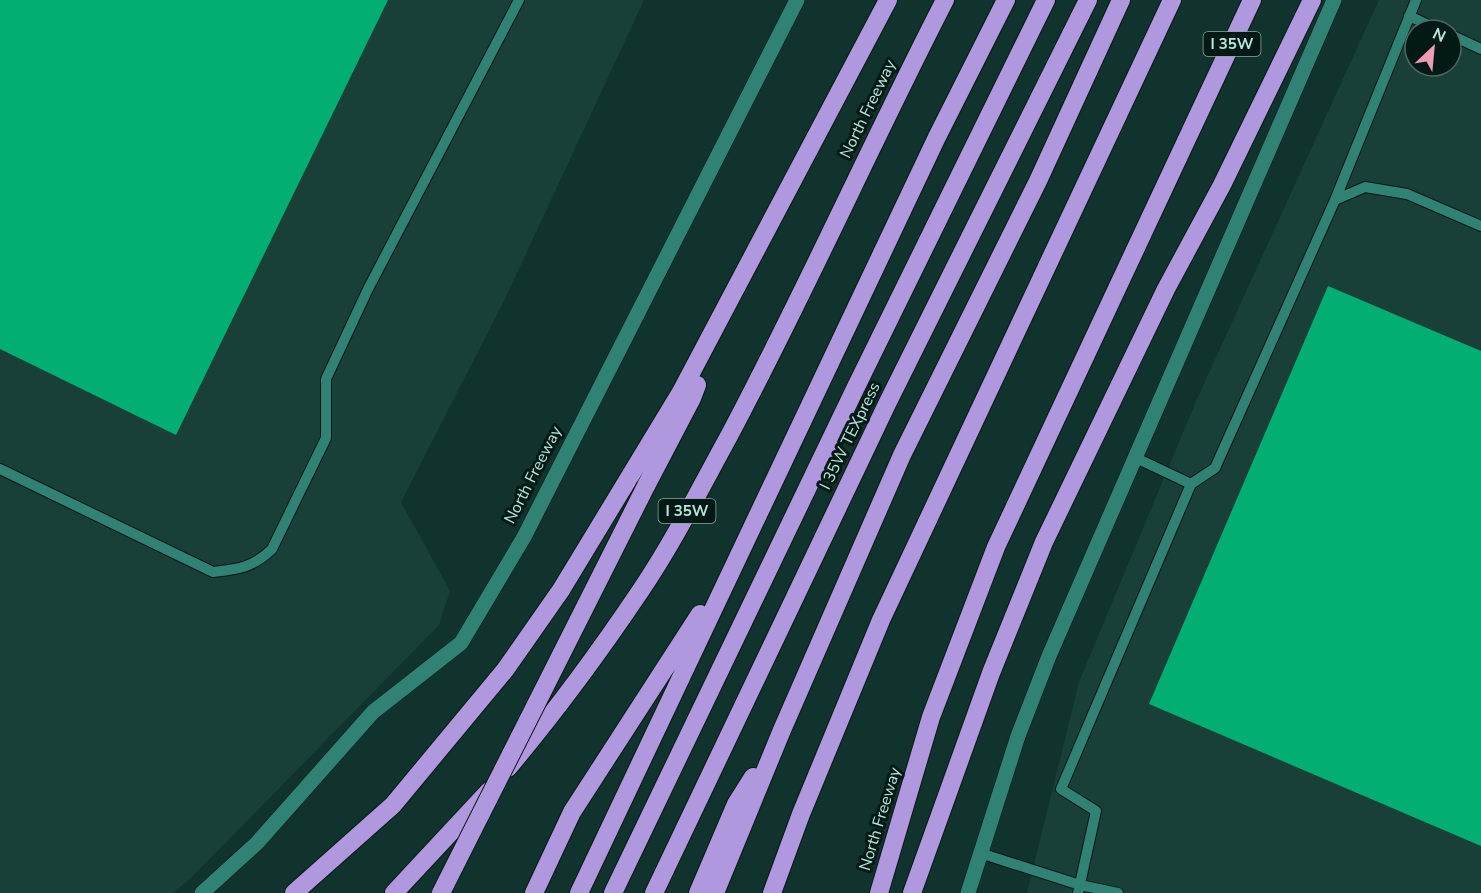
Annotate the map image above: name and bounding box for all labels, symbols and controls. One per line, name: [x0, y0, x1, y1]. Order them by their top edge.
north arrow: [1403, 18, 1463, 78]
text: N: [1429, 23, 1449, 48]
road number: I 35W: [1204, 32, 1260, 56]
street label: North Freeway: [835, 56, 902, 162]
street label: I 35W TEXpress: [814, 378, 886, 494]
street label: North Freeway: [499, 422, 567, 528]
road number: I 35W: [658, 499, 716, 523]
street label: North Freeway: [854, 764, 906, 873]

